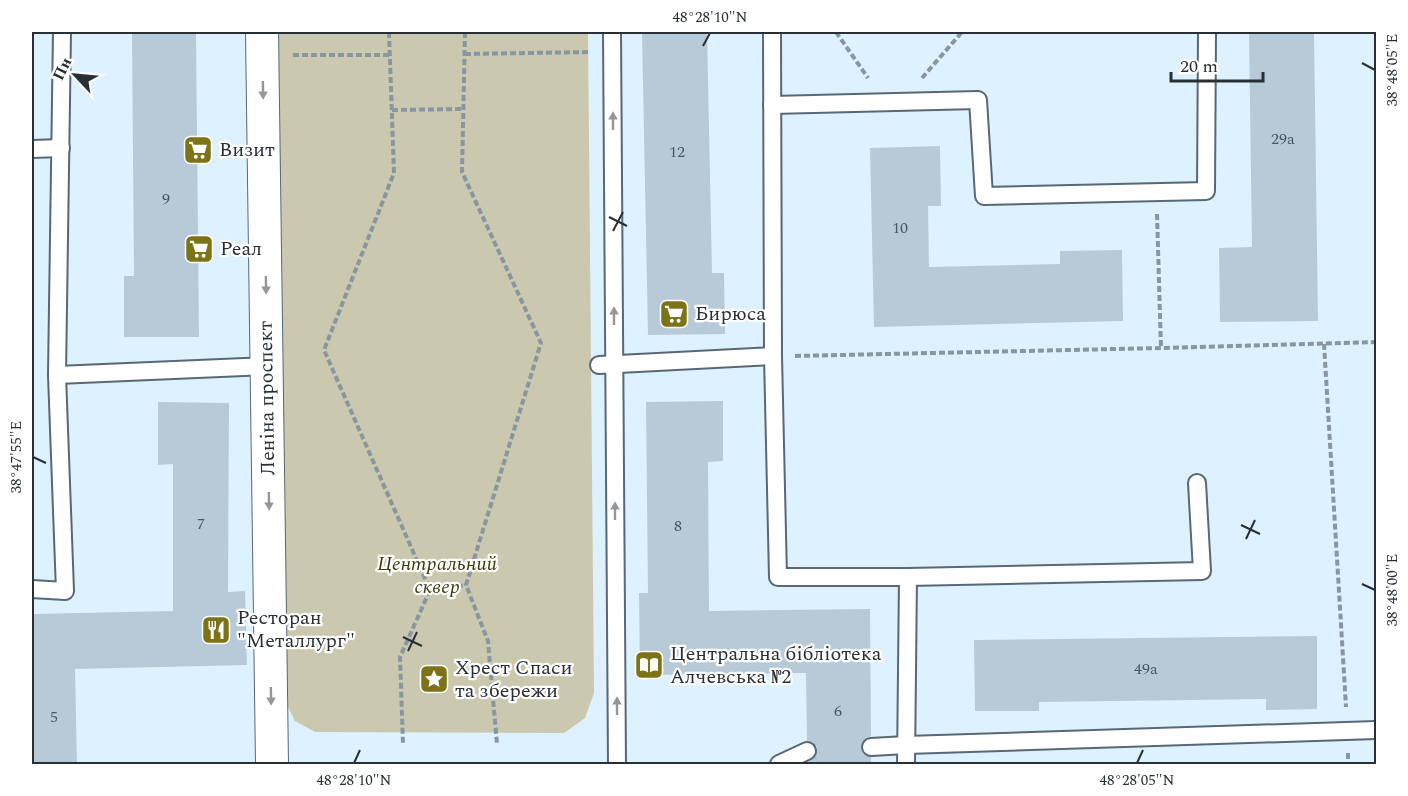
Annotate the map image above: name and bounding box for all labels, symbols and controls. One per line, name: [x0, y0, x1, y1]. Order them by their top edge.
text: 48°28'10"N: [673, 6, 748, 29]
text: 38°48'05"E: [1381, 34, 1404, 106]
north arrow: [45, 45, 105, 105]
scale bar: [1171, 45, 1262, 83]
text: Пн: [47, 53, 78, 84]
text: 20 m: [1180, 53, 1218, 80]
one-way arrow: [258, 80, 268, 99]
one-way arrow: [608, 112, 618, 131]
house number: 29а: [1271, 127, 1295, 151]
supermarket icon: Визит: [182, 134, 214, 166]
place label: Визит: [219, 135, 275, 165]
house number: 12: [669, 140, 685, 164]
house number: 9: [162, 187, 170, 211]
house number: 10: [892, 216, 908, 240]
supermarket icon: Реал: [183, 233, 215, 265]
place label: Реал: [220, 234, 262, 264]
one-way arrow: [261, 275, 271, 294]
supermarket icon: Бирюса: [658, 298, 690, 330]
place label: Бирюса: [695, 299, 766, 329]
one-way arrow: [609, 307, 619, 326]
street label: Леніна проспект: [251, 320, 283, 476]
text: 38°47'55"E: [5, 421, 28, 493]
one-way arrow: [264, 491, 274, 510]
one-way arrow: [610, 502, 620, 521]
house number: 7: [197, 512, 205, 536]
house number: 8: [674, 514, 682, 538]
park label: Центральний сквер: [377, 549, 497, 602]
text: 38°48'00"E: [1381, 554, 1404, 626]
place label: Ресторан "Металлург": [237, 603, 355, 656]
restaurant icon: Ресторан "Металлург": [200, 614, 232, 646]
place label: Центральна бібліотека Алчевська №2: [670, 639, 882, 692]
library icon: Центральна бібліотека Алчевська №2: [633, 649, 665, 681]
place label: Хрест Спаси та збережи: [455, 653, 573, 706]
house number: 49а: [1134, 657, 1158, 681]
place icon: Хрест Спаси та збережи: [418, 663, 450, 695]
one-way arrow: [267, 686, 276, 705]
one-way arrow: [612, 697, 622, 716]
house number: 6: [834, 699, 842, 723]
house number: 5: [50, 705, 58, 729]
text: 48°28'10"N: [317, 769, 392, 792]
text: 48°28'05"N: [1100, 769, 1175, 792]

